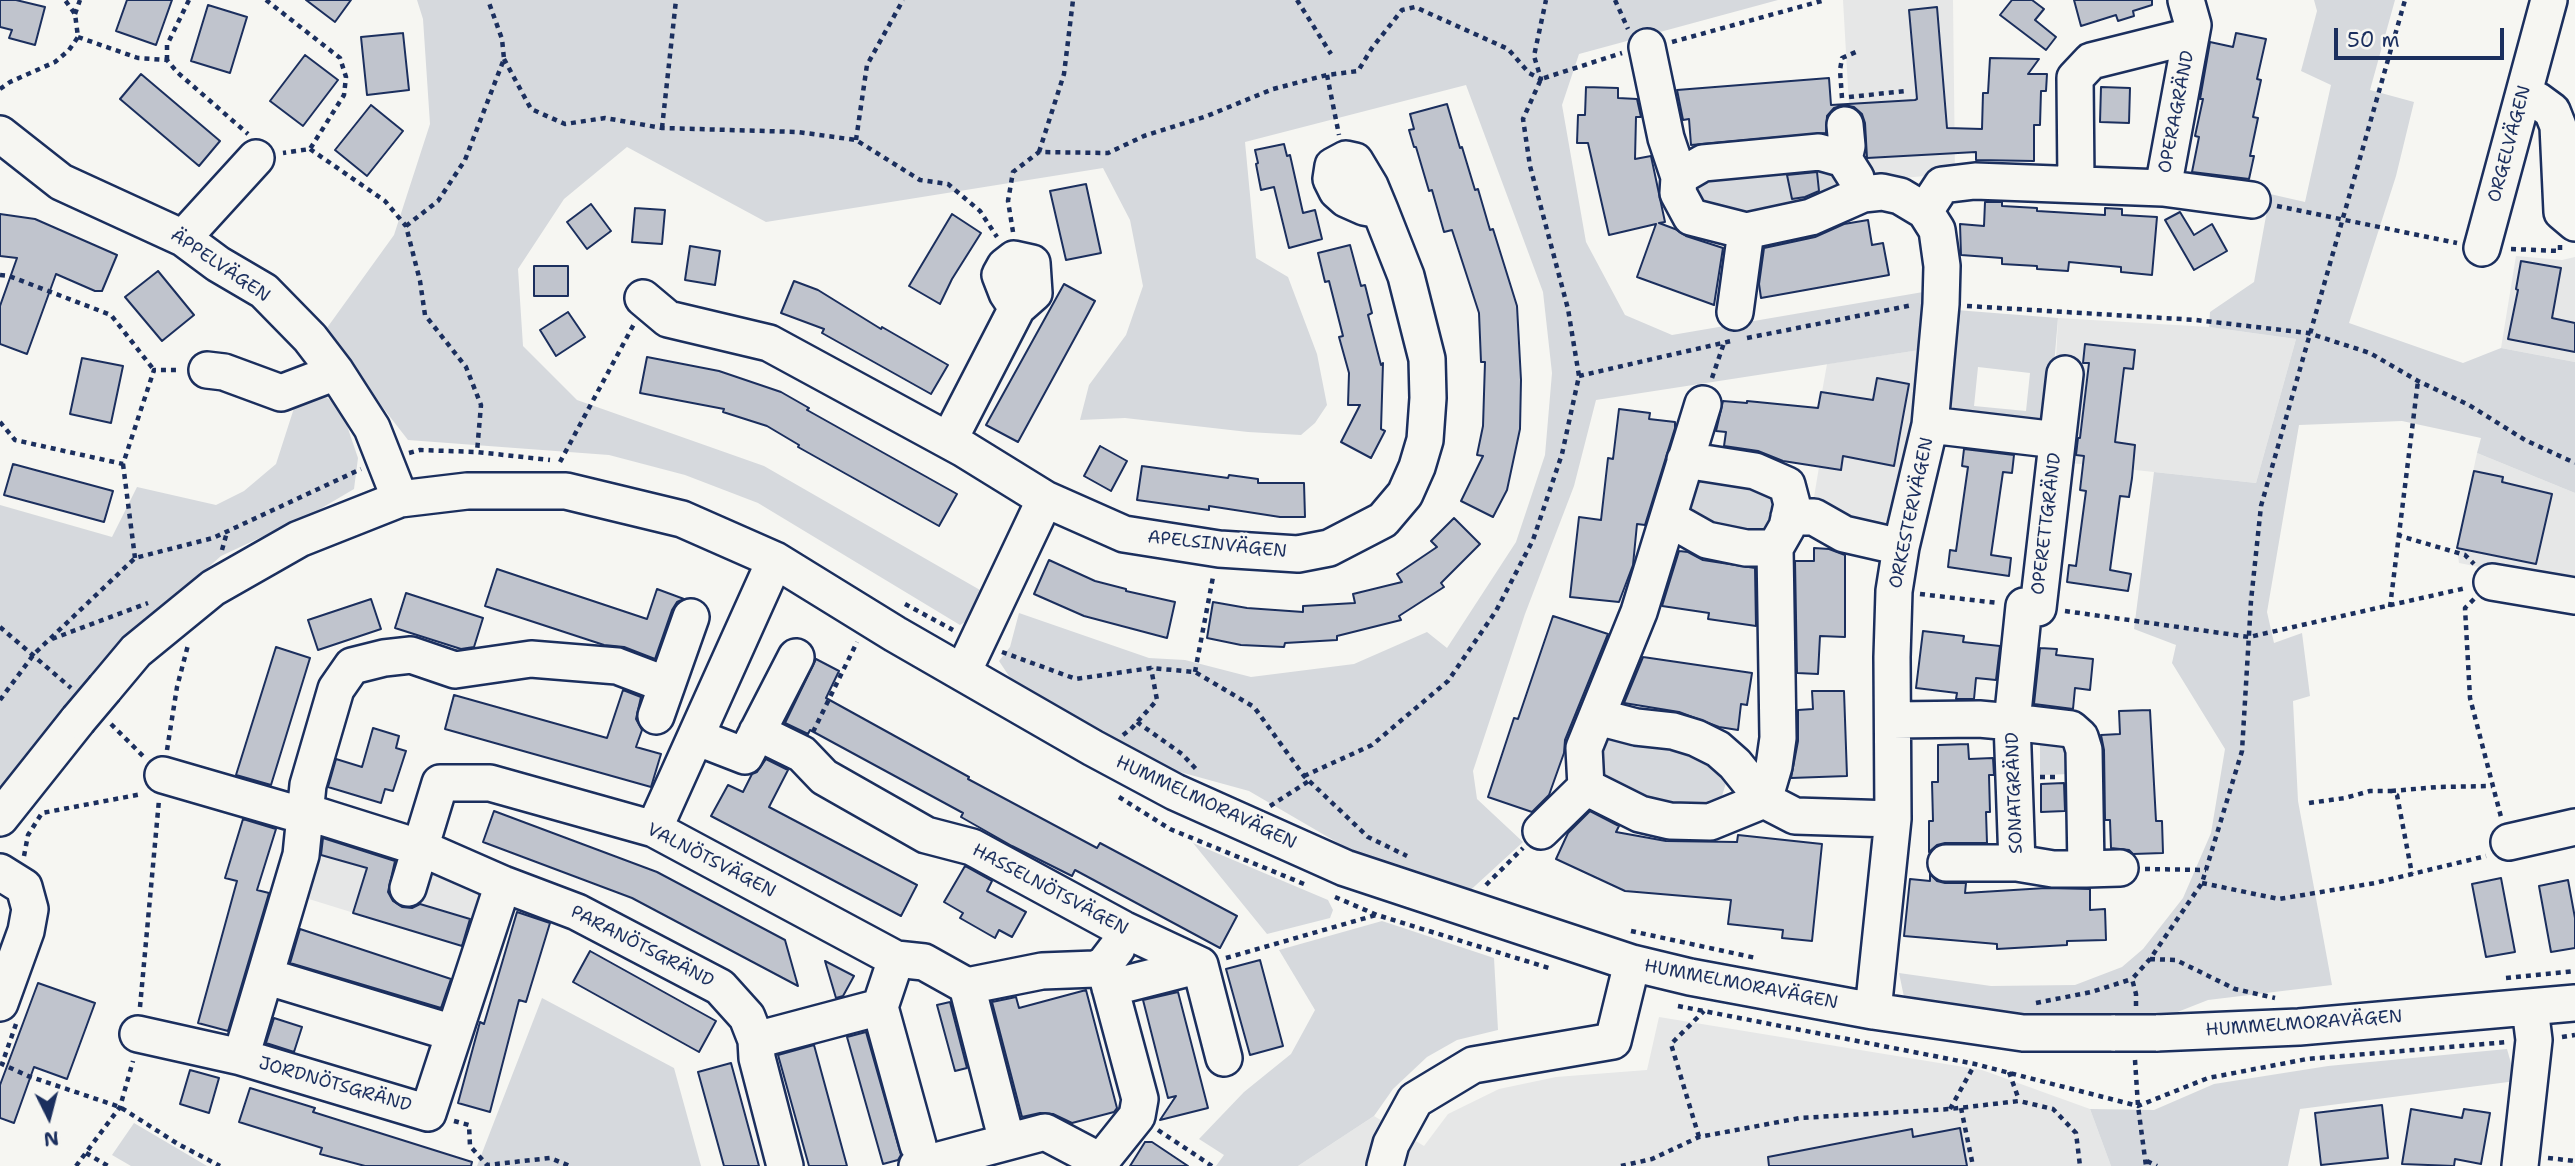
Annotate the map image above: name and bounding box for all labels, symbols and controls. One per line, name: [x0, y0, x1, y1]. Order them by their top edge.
scale bar: [2337, 14, 2507, 58]
text: 50 m: [2347, 26, 2400, 54]
street label: OPERAGRÄND: [2155, 49, 2199, 175]
street label: ORGELVÄGEN: [2484, 83, 2536, 205]
street label: ÄPPELVÄGEN: [166, 225, 274, 307]
street label: ORKESTERVÄGEN: [1885, 435, 1939, 591]
street label: OPERETTGRÄND: [2028, 452, 2066, 596]
street label: APELSINVÄGEN: [1146, 527, 1288, 563]
street label: SONATGRÄND: [2002, 732, 2028, 854]
street label: HUMMELMORAVÄGEN: [1112, 752, 1300, 854]
street label: VALNÖTSVÄGEN: [643, 819, 779, 903]
street label: HASSELNÖTSVÄGEN: [968, 840, 1132, 940]
street label: PARANÖTSGRÄND: [567, 902, 717, 992]
street label: HUMMELMORAVÄGEN: [1642, 956, 1840, 1014]
street label: HUMMELMORAVÄGEN: [2205, 1006, 2403, 1042]
street label: JORDNÖTSGRÄND: [256, 1053, 414, 1117]
north arrow: [14, 1082, 84, 1152]
text: N: [42, 1125, 60, 1152]

